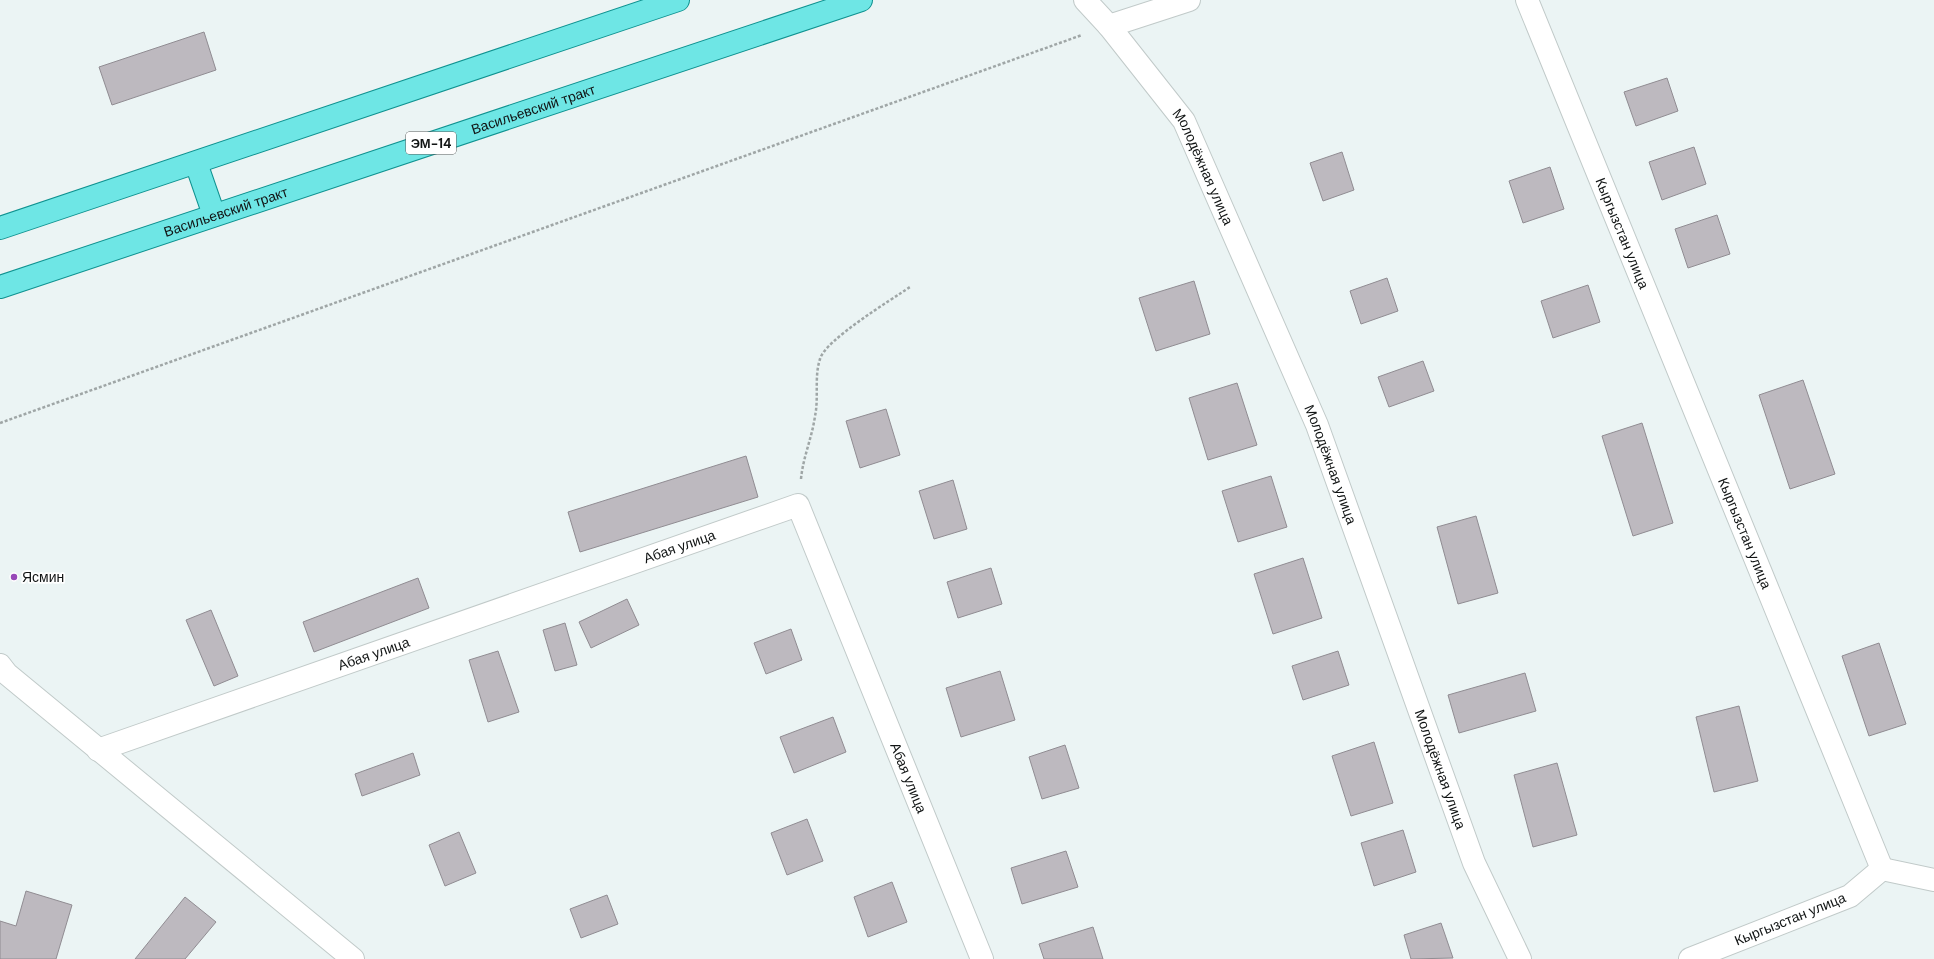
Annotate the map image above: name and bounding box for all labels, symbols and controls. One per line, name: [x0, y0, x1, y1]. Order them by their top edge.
street label: Васильевский тракт: [469, 80, 598, 138]
street label: Молодёжная улица: [1169, 105, 1237, 228]
road number: ЭМ-14: [406, 132, 456, 154]
street label: Кыргызстан улица: [1592, 175, 1653, 292]
street label: Васильевский тракт: [161, 182, 291, 241]
street label: Молодёжная улица: [1300, 402, 1361, 527]
street label: Кыргызстан улица: [1714, 475, 1776, 592]
street label: Абая улица: [641, 526, 718, 567]
place label: Ясмин: [22, 568, 64, 586]
marker: Ясмин: [9, 572, 19, 582]
street label: Абая улица: [335, 633, 412, 674]
street label: Молодёжная улица: [1411, 707, 1470, 832]
street label: Абая улица: [886, 740, 931, 816]
street label: Кыргызстан улица: [1732, 888, 1848, 950]

